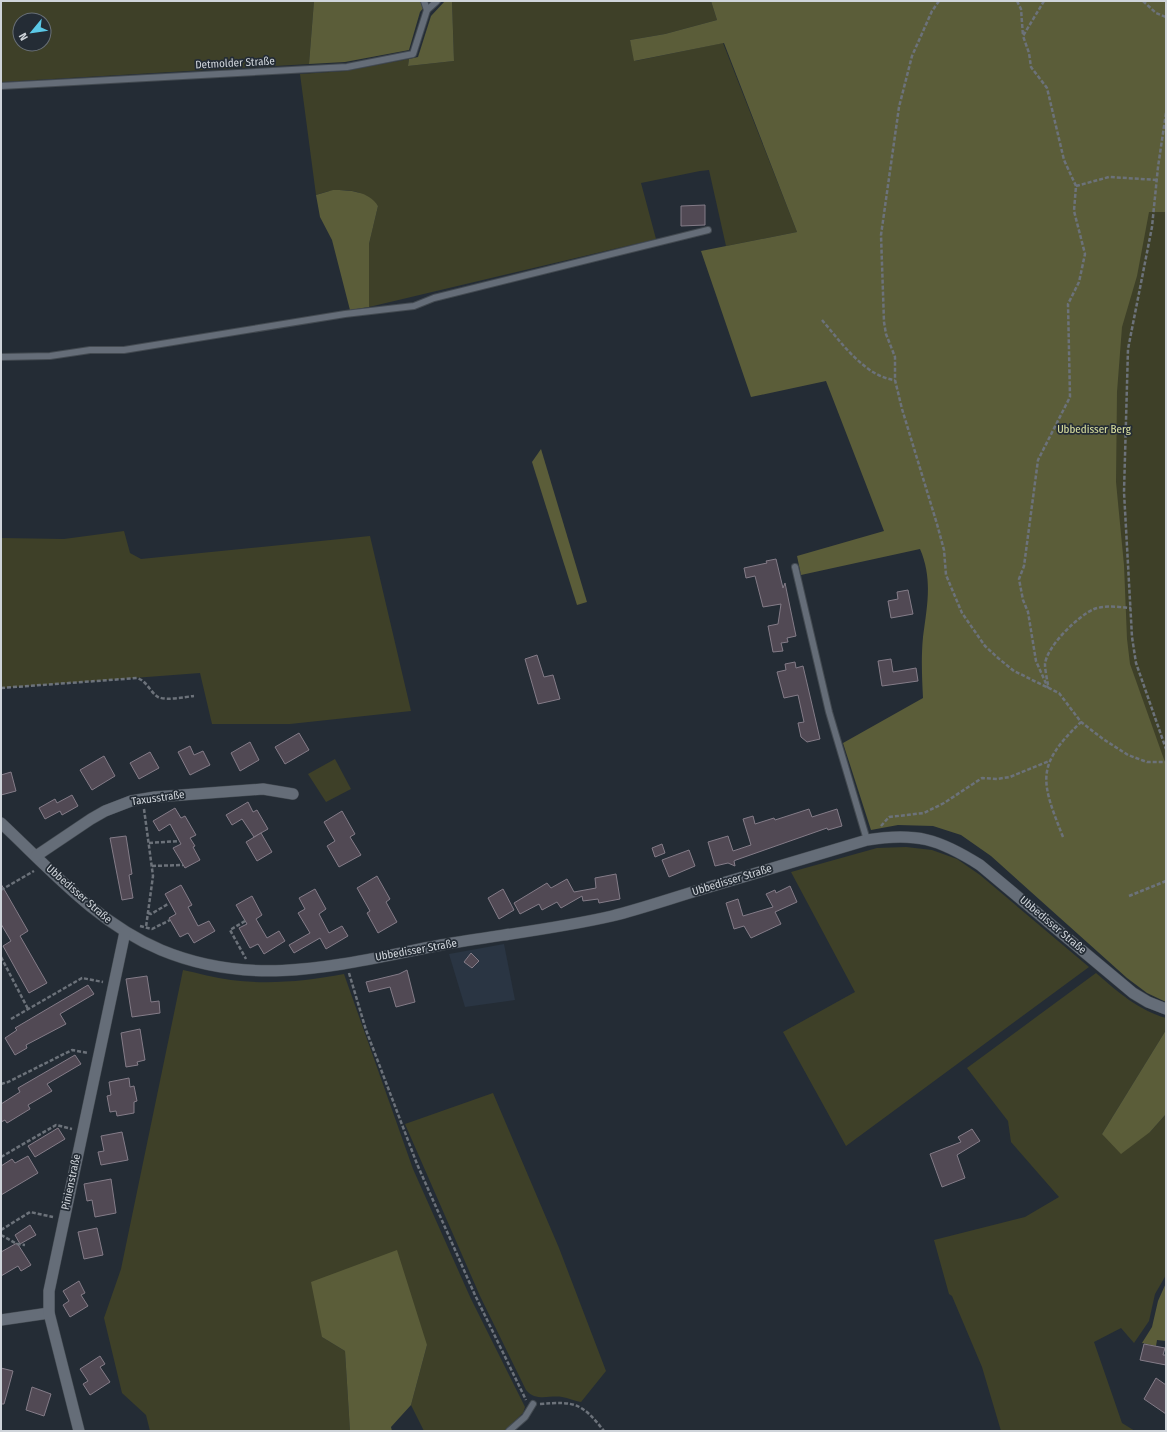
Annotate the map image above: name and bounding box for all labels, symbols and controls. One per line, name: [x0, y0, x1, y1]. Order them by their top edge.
north arrow: [12, 12, 52, 52]
text: N: [16, 31, 31, 43]
street label: Detmolder Straße: [195, 54, 275, 72]
park label: Ubbedisser Berg: [1057, 423, 1132, 436]
street label: Taxusstraße: [131, 788, 185, 808]
street label: Ubbedisser Straße: [44, 862, 114, 926]
street label: Ubbedisser Straße: [691, 862, 773, 898]
street label: Ubbedisser Straße: [1017, 893, 1089, 957]
street label: Ubbedisser Straße: [374, 936, 458, 964]
street label: Pinienstraße: [59, 1153, 83, 1211]

